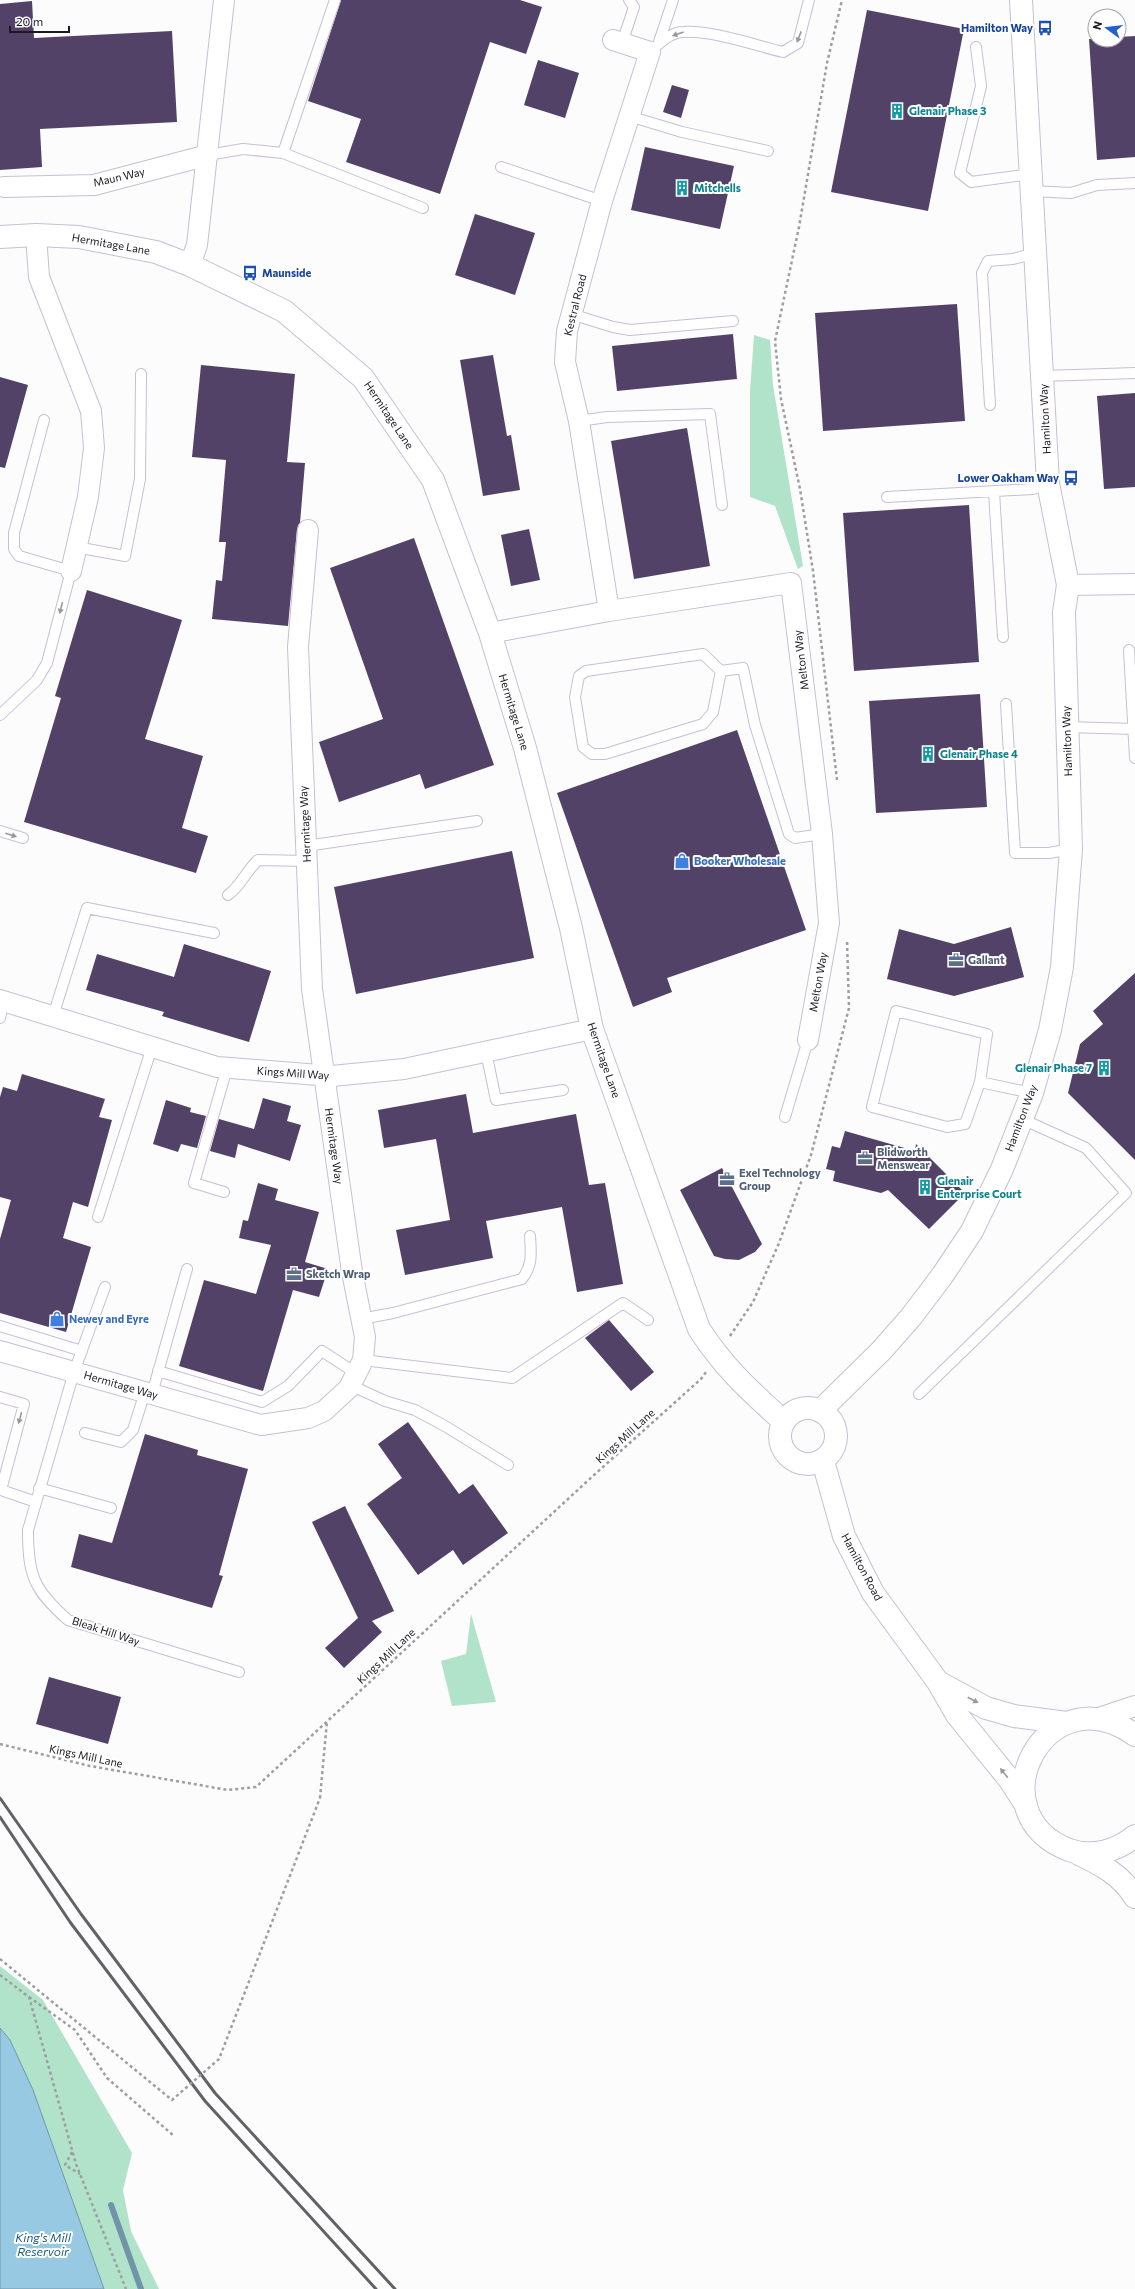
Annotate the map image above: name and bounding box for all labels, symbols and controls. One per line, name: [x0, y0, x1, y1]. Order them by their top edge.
scale bar: [10, 8, 69, 34]
north arrow: [1087, 8, 1127, 48]
text: 20 m: [16, 14, 43, 28]
bus stop icon: Hamilton Way: [1036, 19, 1054, 37]
text: N: [1090, 20, 1104, 31]
place label: Hamilton Way: [961, 21, 1033, 34]
one-way arrow: [672, 31, 684, 37]
one-way arrow: [795, 32, 801, 44]
building icon: Glenair Phase 3: [888, 102, 906, 120]
place label: Glenair Phase 3: [909, 104, 986, 117]
street label: Maun Way: [92, 164, 146, 189]
building icon: Mitchells: [673, 179, 691, 197]
place label: Mitchells: [694, 181, 741, 194]
street label: Hermitage Lane: [71, 230, 151, 257]
bus stop icon: Maunside: [241, 264, 259, 282]
place label: Maunside: [262, 266, 312, 279]
street label: Kestral Road: [561, 273, 588, 337]
street label: Hermitage Lane: [362, 378, 417, 451]
street label: Hamilton Way: [1036, 383, 1053, 455]
bus stop icon: Lower Oakham Way: [1062, 469, 1080, 487]
place label: Lower Oakham Way: [957, 471, 1059, 484]
one-way arrow: [58, 603, 64, 615]
street label: Melton Way: [790, 629, 811, 691]
street label: Hermitage Lane: [497, 672, 532, 752]
street label: Hamilton Way: [1059, 705, 1074, 777]
building icon: Glenair Phase 4: [919, 745, 937, 763]
place label: Glenair Phase 4: [940, 747, 1018, 760]
street label: Hermitage Way: [296, 785, 313, 863]
one-way arrow: [6, 832, 18, 838]
shop icon: Booker Wholesale: [673, 852, 691, 870]
place label: Booker Wholesale: [694, 854, 786, 867]
street label: Melton Way: [806, 951, 829, 1013]
office icon: Gallant: [947, 951, 965, 969]
place label: Gallant: [968, 953, 1005, 966]
street label: Hermitage Lane: [585, 1020, 624, 1100]
building icon: Glenair Phase 7: [1095, 1059, 1113, 1077]
place label: Glenair Phase 7: [1015, 1061, 1092, 1074]
street label: Kings Mill Way: [256, 1063, 330, 1082]
street label: Hamilton Way: [1002, 1082, 1039, 1153]
street label: Hermitage Way: [323, 1107, 346, 1185]
place label: Blidworth Menswear: [877, 1145, 930, 1171]
office icon: Blidworth Menswear: [856, 1149, 874, 1167]
place label: Exel Technology Group: [739, 1166, 821, 1192]
office icon: Exel Technology Group: [718, 1170, 736, 1188]
place label: Glenair Enterprise Court: [937, 1174, 1022, 1200]
building icon: Glenair Enterprise Court: [916, 1178, 934, 1196]
office icon: Sketch Wrap: [285, 1265, 303, 1283]
place label: Sketch Wrap: [306, 1267, 371, 1280]
shop icon: Newey and Eyre: [48, 1310, 66, 1328]
place label: Newey and Eyre: [69, 1312, 149, 1325]
street label: Hermitage Way: [82, 1368, 160, 1401]
street label: Kings Mill Lane: [593, 1406, 657, 1465]
one-way arrow: [17, 1412, 23, 1424]
street label: Hamilton Road: [839, 1531, 886, 1603]
street label: Bleak Hill Way: [71, 1613, 142, 1648]
street label: Kings Mill Lane: [354, 1625, 418, 1686]
one-way arrow: [967, 1697, 978, 1704]
street label: Kings Mill Lane: [48, 1741, 124, 1770]
one-way arrow: [999, 1768, 1008, 1778]
water label: King's Mill Reservoir: [15, 2230, 72, 2258]

